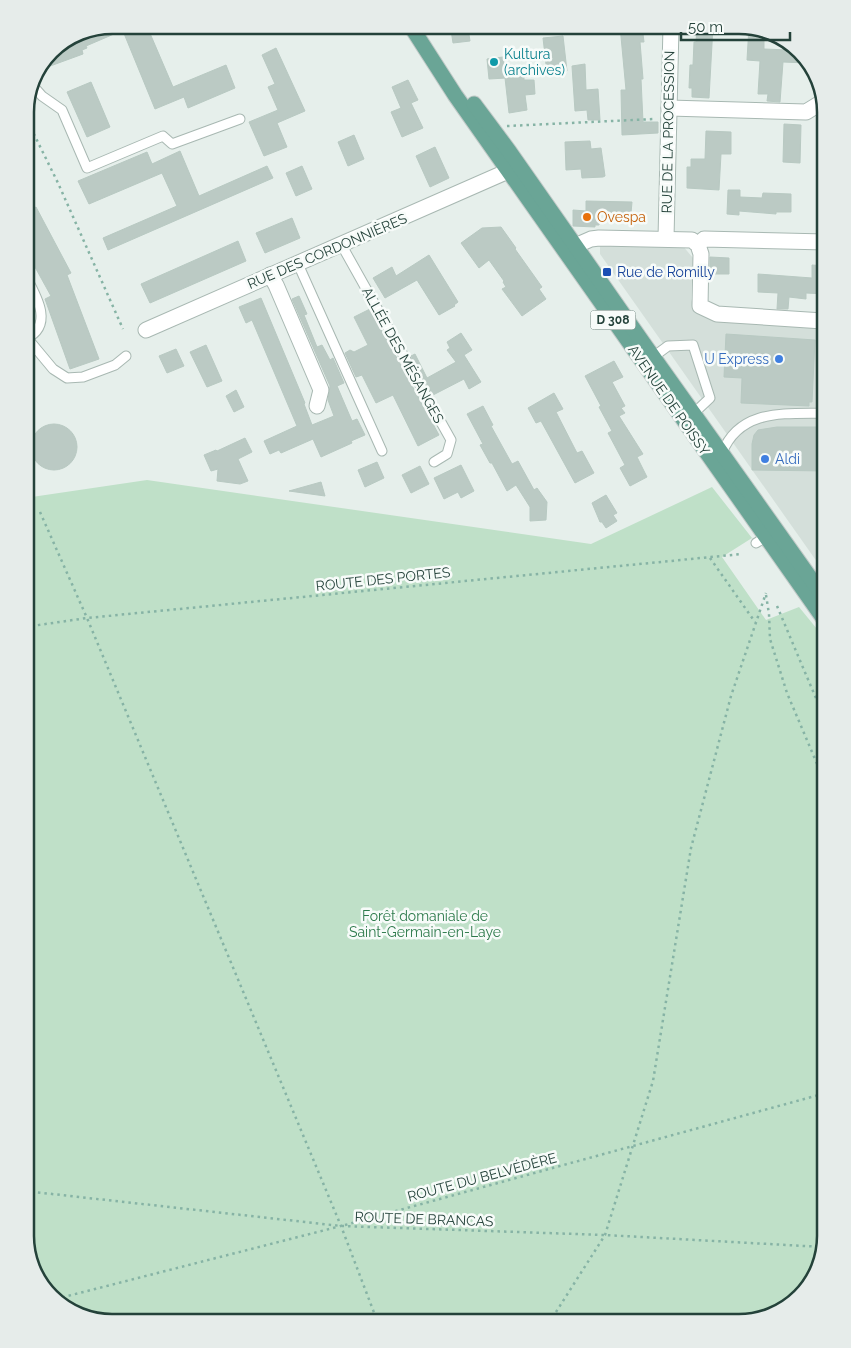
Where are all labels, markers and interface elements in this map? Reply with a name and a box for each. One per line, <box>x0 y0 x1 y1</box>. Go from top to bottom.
scale bar <box>681 10 790 42</box>
text: 50 m <box>688 18 723 36</box>
place label: Kultura (archives) <box>504 46 565 78</box>
street label: RUE DE LA PROCESSION <box>659 50 677 214</box>
marker: Kultura (archives) <box>488 56 500 68</box>
street label: RUE DES CORDONNIÈRES <box>244 209 410 292</box>
place label: Ovespa <box>597 209 646 225</box>
marker: Ovespa <box>581 211 593 223</box>
place label: Rue de Romilly <box>617 264 715 280</box>
marker: Rue de Romilly <box>601 266 613 278</box>
street label: ALLÉE DES MÉSANGES <box>359 284 448 426</box>
road number: D 308 <box>590 310 636 330</box>
street label: AVENUE DE POISSY <box>625 342 713 458</box>
place label: U Express <box>704 351 769 367</box>
marker: U Express <box>773 353 785 365</box>
place label: Aldi <box>775 451 800 467</box>
marker: Aldi <box>759 453 771 465</box>
street label: ROUTE DES PORTES <box>315 564 452 594</box>
park label: Forêt domaniale de Saint-Germain-en-Laye <box>349 908 501 940</box>
street label: ROUTE DU BELVÉDÈRE <box>405 1148 558 1205</box>
street label: ROUTE DE BRANCAS <box>354 1209 494 1229</box>

